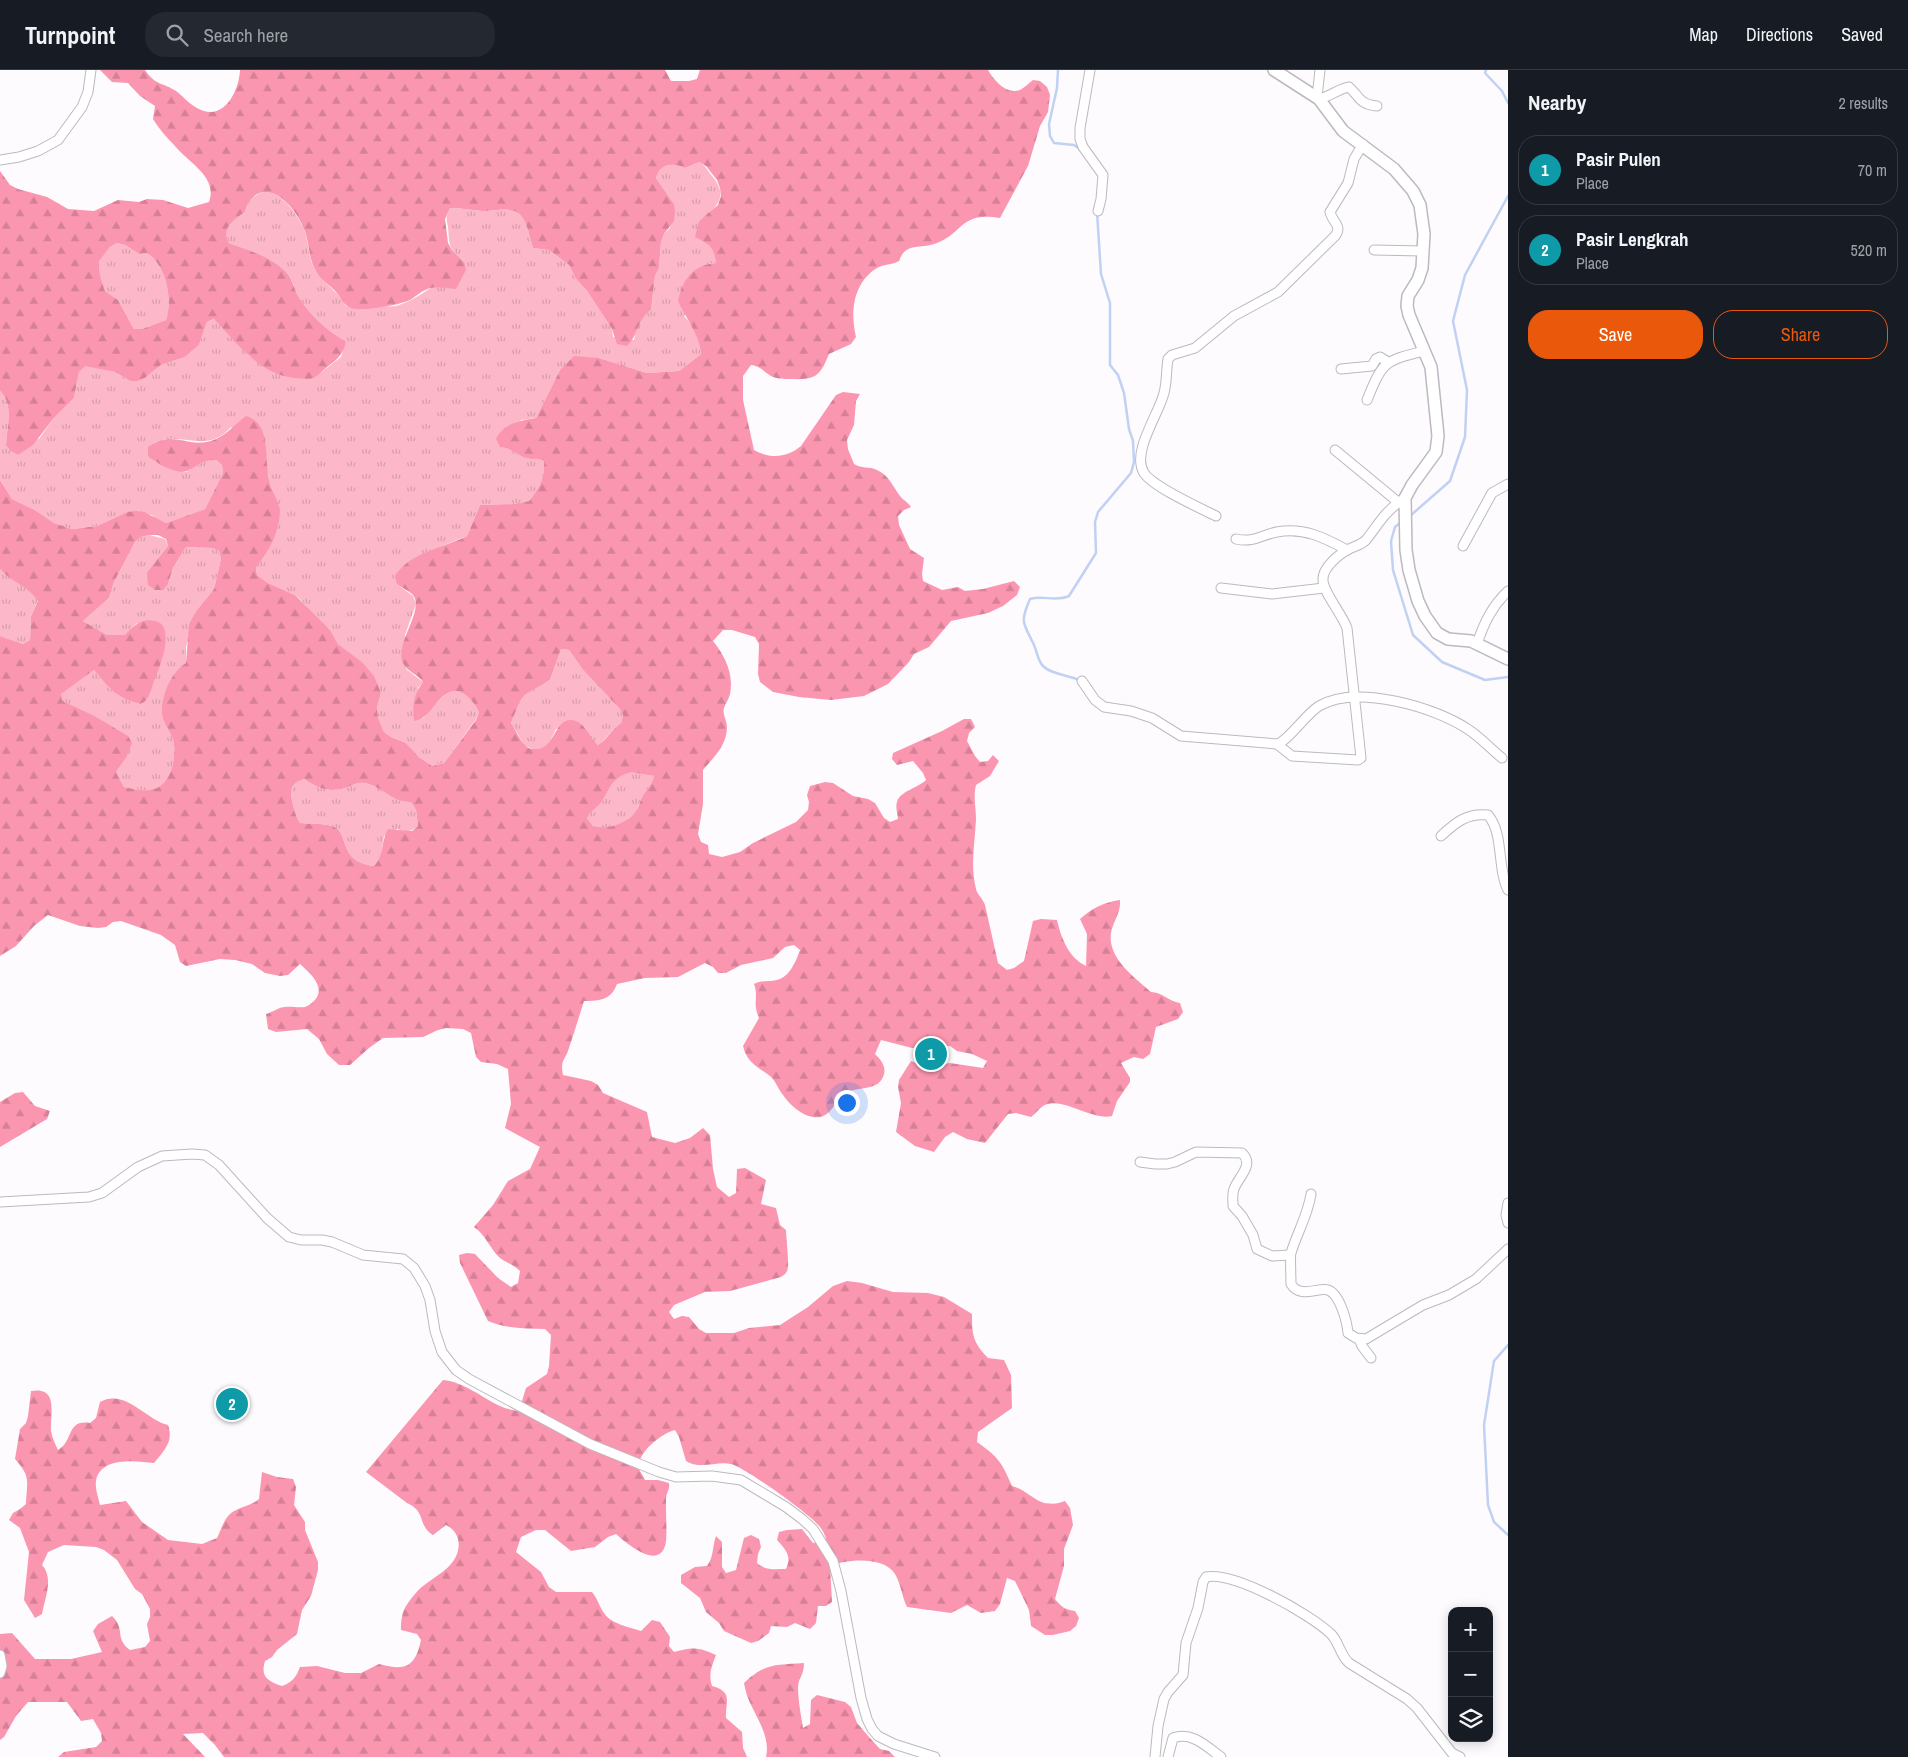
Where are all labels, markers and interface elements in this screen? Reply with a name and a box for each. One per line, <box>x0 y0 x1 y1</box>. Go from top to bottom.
search box <box>145 12 495 57</box>
text: Turnpoint <box>25 19 115 51</box>
icon: search <box>163 21 191 49</box>
text: Search here <box>203 22 288 48</box>
text: Map <box>1689 22 1718 47</box>
text: Directions <box>1746 22 1813 47</box>
text: Saved <box>1841 22 1883 47</box>
text: Nearby <box>1528 88 1586 117</box>
text: 2 results <box>1838 92 1888 114</box>
text: Pasir Pulen <box>1576 146 1661 172</box>
text: 1 <box>1541 159 1549 181</box>
text: 70 m <box>1858 159 1887 181</box>
text: Place <box>1576 172 1609 194</box>
text: Pasir Lengkrah <box>1576 226 1689 252</box>
text: 2 <box>1541 239 1549 261</box>
text: 520 m <box>1851 239 1887 261</box>
text: Place <box>1576 252 1609 274</box>
button: Save <box>1528 310 1703 359</box>
button: Share <box>1713 310 1888 359</box>
pin: 1 <box>915 1035 947 1073</box>
your location <box>834 1090 860 1116</box>
pin: 2 <box>216 1385 248 1423</box>
map controls <box>1448 1607 1493 1742</box>
button: + <box>1448 1607 1493 1652</box>
button: − <box>1448 1652 1493 1697</box>
button: layers <box>1448 1697 1493 1742</box>

